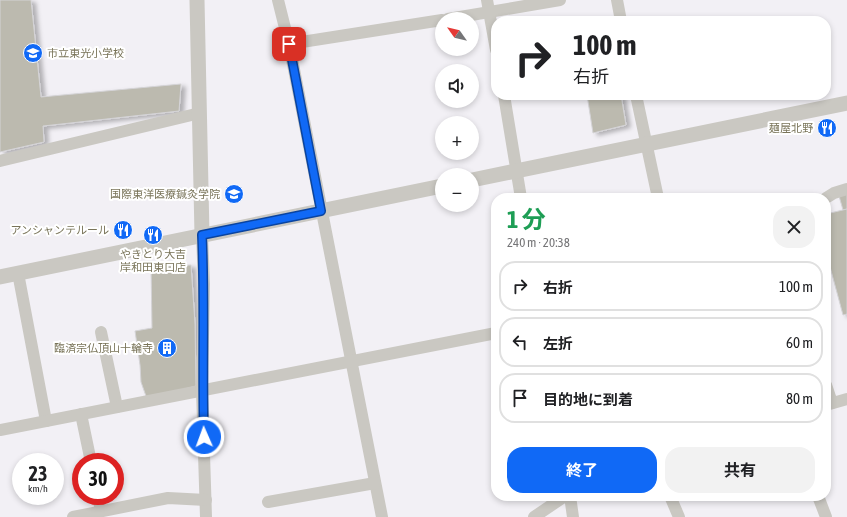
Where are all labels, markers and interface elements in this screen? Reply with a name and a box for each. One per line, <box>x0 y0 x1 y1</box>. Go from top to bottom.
north arrow <box>435 12 479 56</box>
map controls <box>435 12 479 212</box>
pin <box>272 27 306 61</box>
text: 100 m <box>573 29 636 61</box>
icon: right <box>507 32 559 84</box>
icon: arrive <box>278 33 300 55</box>
school or university icon: 市立東光小学校 <box>22 42 44 64</box>
place label: 市立東光小学校 <box>47 47 124 59</box>
button: sound <box>435 64 479 108</box>
text: 右折 <box>573 66 609 87</box>
button: + <box>435 116 479 160</box>
restaurant icon: 麺屋北野 <box>816 117 838 139</box>
place label: 麺屋北野 <box>769 122 813 134</box>
button: − <box>435 168 479 212</box>
school or university icon: 国際東洋医療鍼灸学院 <box>223 183 245 205</box>
place label: 国際東洋医療鍼灸学院 <box>110 188 220 200</box>
text: 1 分 <box>507 206 546 233</box>
button: close <box>773 206 815 248</box>
restaurant icon: アンシャンテルール <box>112 219 134 241</box>
place label: アンシャンテルール <box>10 224 109 236</box>
restaurant icon: やきとり大吉 岸和田東口店 <box>142 224 164 246</box>
text: 240 m · 20:38 <box>507 235 570 250</box>
place label: やきとり大吉 岸和田東口店 <box>120 248 186 273</box>
icon: right <box>509 275 531 297</box>
text: 100 m <box>779 278 813 295</box>
text: 右折 <box>543 279 573 296</box>
icon: left <box>509 331 531 353</box>
text: 60 m <box>786 334 813 351</box>
text: 左折 <box>543 335 573 352</box>
building icon: 臨済宗仏頂山十輪寺 <box>156 337 178 359</box>
place label: 臨済宗仏頂山十輪寺 <box>54 342 153 354</box>
icon: arrive <box>509 387 531 409</box>
text: 80 m <box>786 390 813 407</box>
text: 目的地に到着 <box>543 391 633 408</box>
position arrow <box>183 416 225 458</box>
button: 終了 <box>507 447 657 493</box>
button: 共有 <box>665 447 815 493</box>
speed limit sign: 30 <box>72 453 124 505</box>
text: 23 <box>29 462 47 485</box>
text: km/h <box>28 483 48 494</box>

